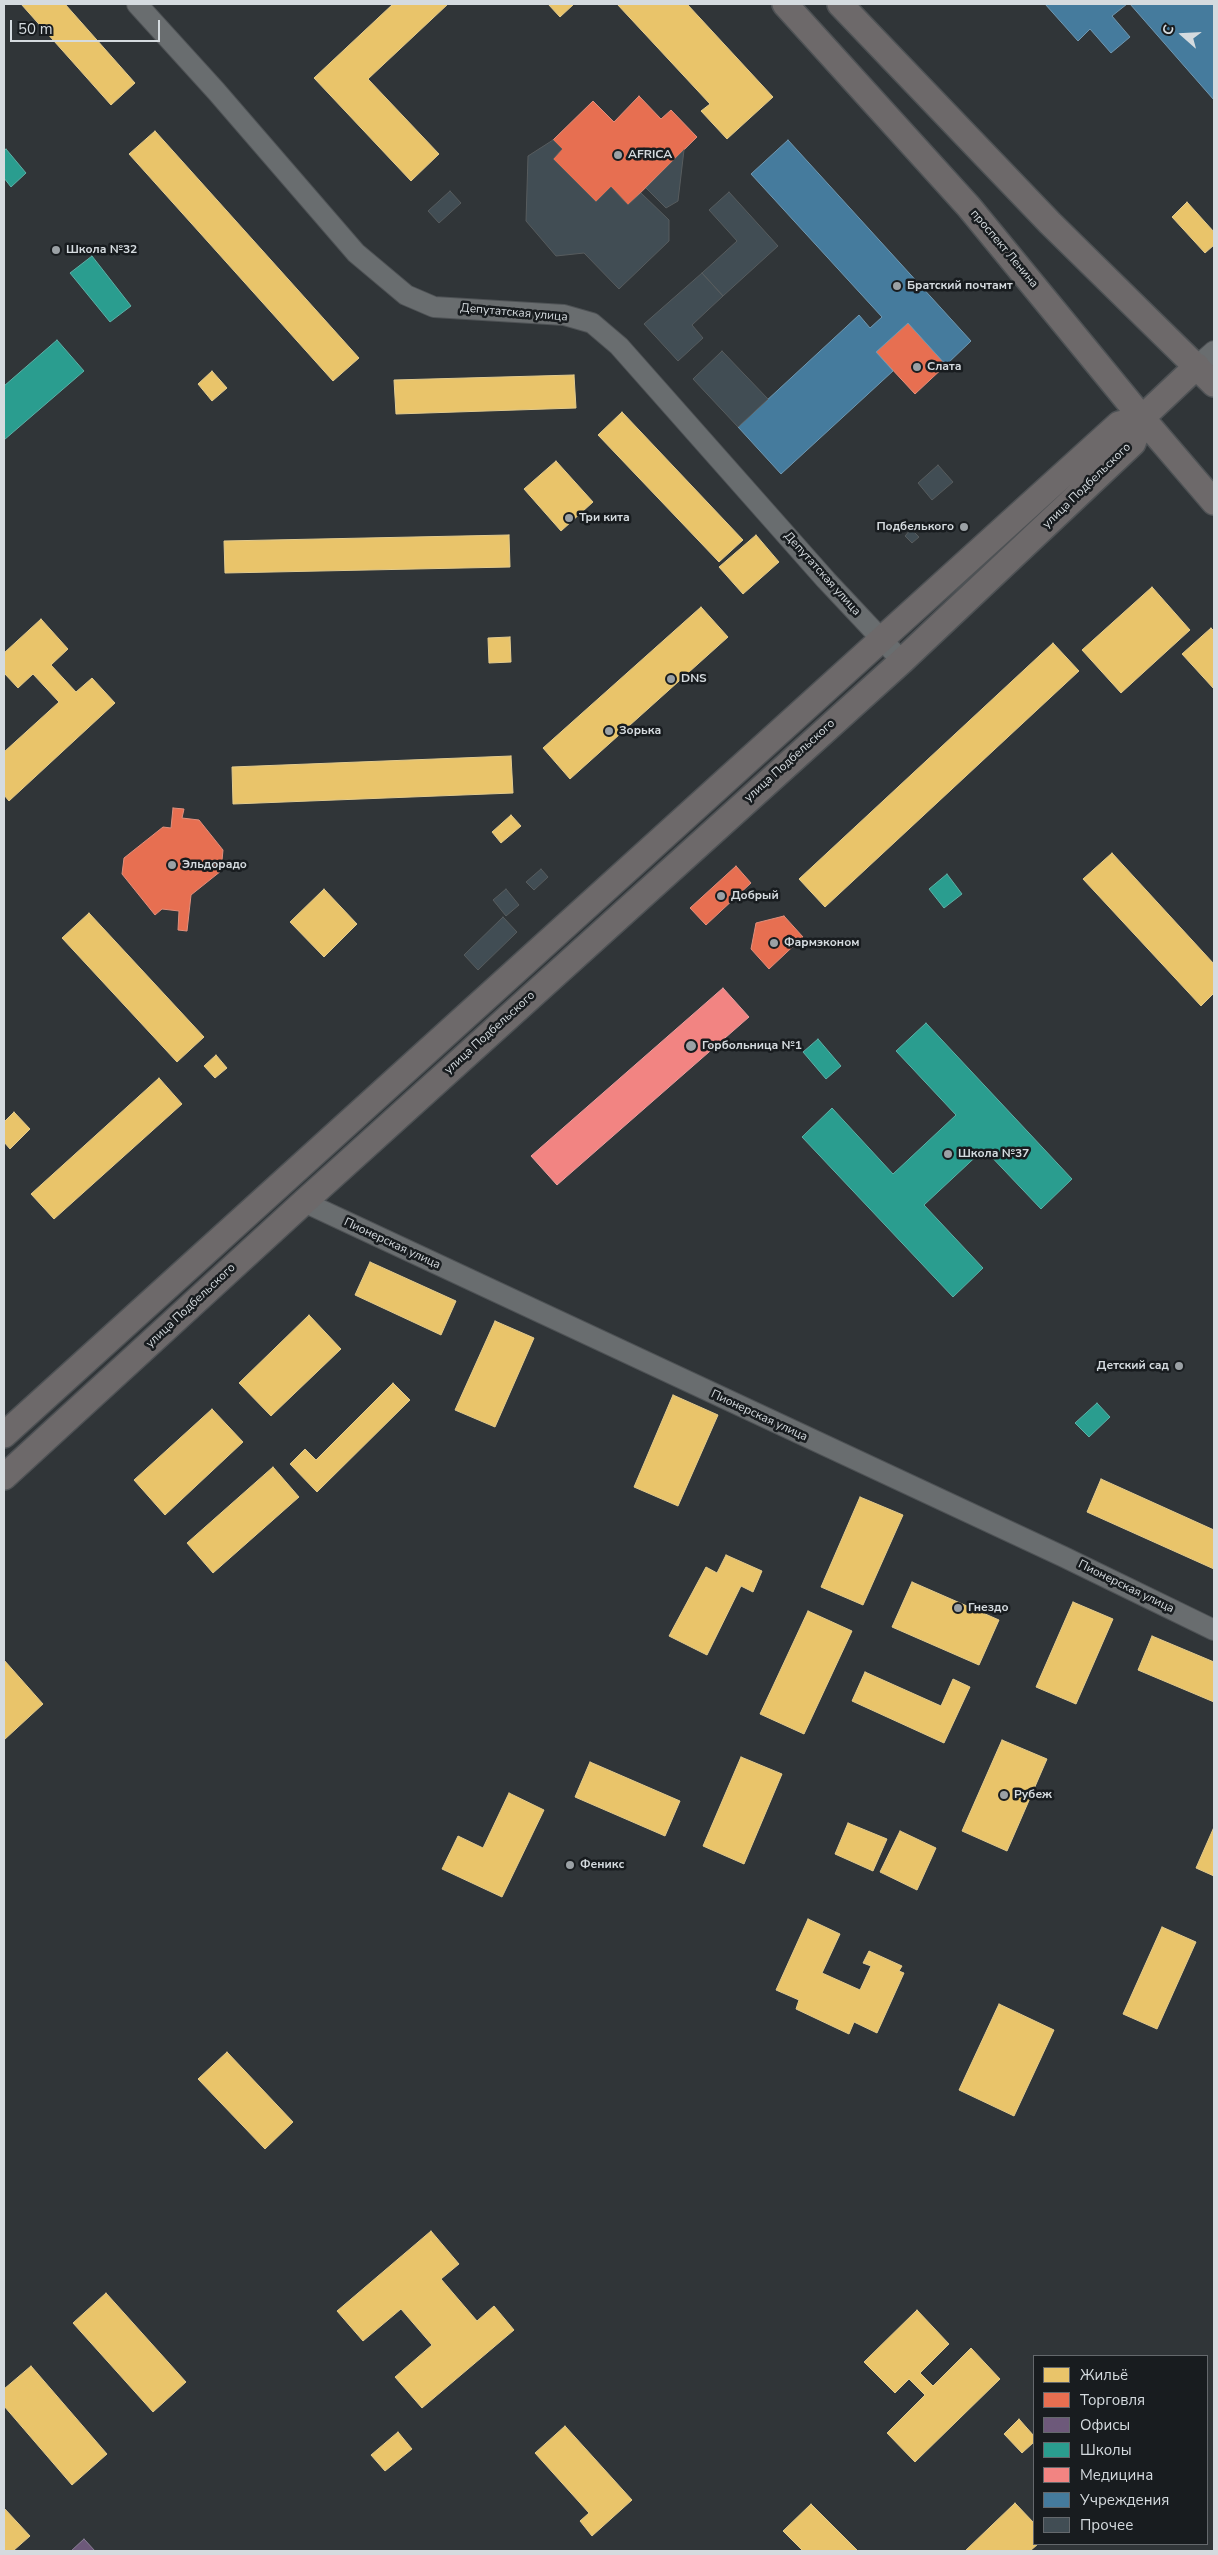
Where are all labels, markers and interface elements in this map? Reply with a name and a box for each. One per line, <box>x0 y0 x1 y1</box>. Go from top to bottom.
scale bar <box>12 10 162 42</box>
north arrow <box>1158 10 1208 60</box>
text: 50 m <box>18 19 53 39</box>
text: С <box>1158 22 1179 38</box>
place label: AFRICA <box>628 148 672 162</box>
marker: AFRICA <box>612 149 624 161</box>
street label: проспект Ленина <box>967 207 1041 291</box>
place label: Школа №32 <box>66 243 137 257</box>
marker: Школа №32 <box>50 244 62 256</box>
place label: Братский почтамт <box>907 279 1013 293</box>
marker: Братский почтамт <box>891 280 903 292</box>
street label: Депутатская улица <box>460 301 568 325</box>
place label: Слата <box>927 360 961 374</box>
marker: Слата <box>911 361 923 373</box>
street label: улица Подбельского <box>1040 440 1134 532</box>
place label: Три кита <box>579 511 630 525</box>
marker: Три кита <box>563 512 575 524</box>
place label: Подбелького <box>876 520 954 534</box>
marker: Подбелького <box>958 521 970 533</box>
street label: Депутатская улица <box>781 529 863 619</box>
place label: DNS <box>681 672 707 686</box>
marker: DNS <box>665 673 677 685</box>
street label: улица Подбельского <box>742 717 838 805</box>
place label: Зорька <box>619 724 661 738</box>
marker: Зорька <box>603 725 615 737</box>
place label: Эльдорадо <box>182 858 247 872</box>
marker: Эльдорадо <box>166 859 178 871</box>
place label: Добрый <box>731 889 779 903</box>
marker: Добрый <box>715 890 727 902</box>
place label: Фармэконом <box>784 936 859 950</box>
marker: Фармэконом <box>768 937 780 949</box>
street label: улица Подбельского <box>442 989 538 1077</box>
marker: Горбольница №1 <box>684 1039 698 1053</box>
place label: Горбольница №1 <box>702 1039 802 1053</box>
place label: Школа №37 <box>958 1147 1029 1161</box>
marker: Школа №37 <box>942 1148 954 1160</box>
street label: Пионерская улица <box>341 1215 443 1273</box>
street label: улица Подбельского <box>143 1261 239 1351</box>
place label: Детский сад <box>1097 1359 1169 1373</box>
marker: Детский сад <box>1173 1360 1185 1372</box>
street label: Пионерская улица <box>708 1387 810 1445</box>
street label: Пионерская улица <box>1076 1558 1176 1616</box>
place label: Гнездо <box>968 1601 1009 1615</box>
marker: Гнездо <box>952 1602 964 1614</box>
place label: Рубеж <box>1014 1788 1052 1802</box>
marker: Рубеж <box>998 1789 1010 1801</box>
place label: Феникс <box>580 1858 624 1872</box>
marker: Феникс <box>564 1859 576 1871</box>
legend <box>1033 2355 1208 2545</box>
text: Жильё <box>1080 2365 1128 2385</box>
text: Торговля <box>1080 2390 1145 2410</box>
text: Офисы <box>1080 2415 1130 2435</box>
text: Школы <box>1080 2440 1132 2460</box>
text: Медицина <box>1080 2465 1153 2485</box>
text: Учреждения <box>1080 2490 1169 2510</box>
text: Прочее <box>1080 2515 1133 2535</box>

